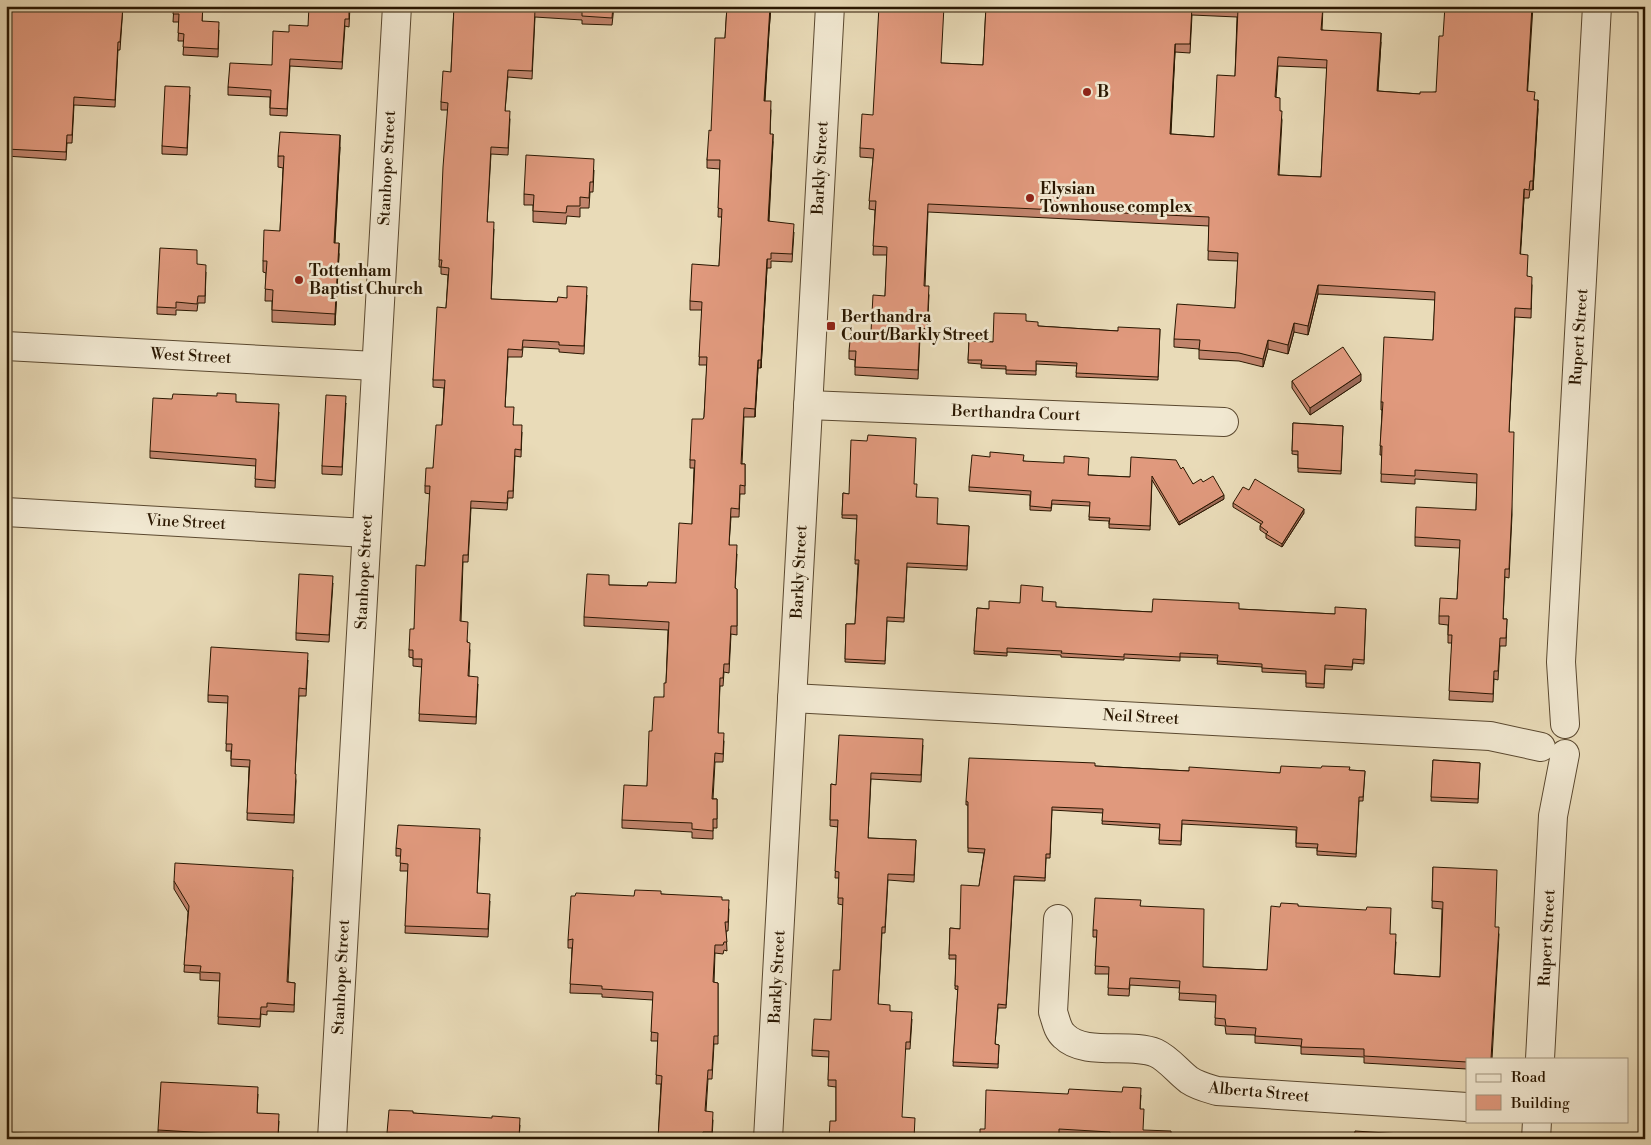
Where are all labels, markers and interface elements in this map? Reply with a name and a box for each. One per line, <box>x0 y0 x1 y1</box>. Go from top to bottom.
place label: B <box>1097 82 1109 102</box>
marker: B <box>1081 86 1093 98</box>
street label: Stanhope Street <box>374 110 400 226</box>
street label: Barkly Street <box>808 120 832 216</box>
place label: Elysian Townhouse complex <box>1040 179 1193 217</box>
marker: Elysian Townhouse complex <box>1024 192 1036 204</box>
place label: Tottenham Baptist Church <box>309 261 423 299</box>
marker: Tottenham Baptist Church <box>293 274 305 286</box>
street label: Rupert Street <box>1566 287 1592 386</box>
place label: Berthandra Court/Barkly Street <box>841 307 989 345</box>
marker: Berthandra Court/Barkly Street <box>825 320 837 332</box>
street label: West Street <box>149 344 232 368</box>
street label: Berthandra Court <box>950 401 1081 425</box>
street label: Vine Street <box>144 510 227 534</box>
street label: Stanhope Street <box>351 514 377 630</box>
street label: Barkly Street <box>787 524 811 620</box>
street label: Neil Street <box>1102 705 1180 729</box>
street label: Rupert Street <box>1534 889 1560 987</box>
street label: Stanhope Street <box>328 919 354 1035</box>
street label: Barkly Street <box>765 929 789 1025</box>
legend <box>1466 1058 1628 1122</box>
text: Road <box>1511 1068 1546 1087</box>
street label: Alberta Street <box>1207 1078 1311 1106</box>
text: Building <box>1510 1094 1570 1113</box>

